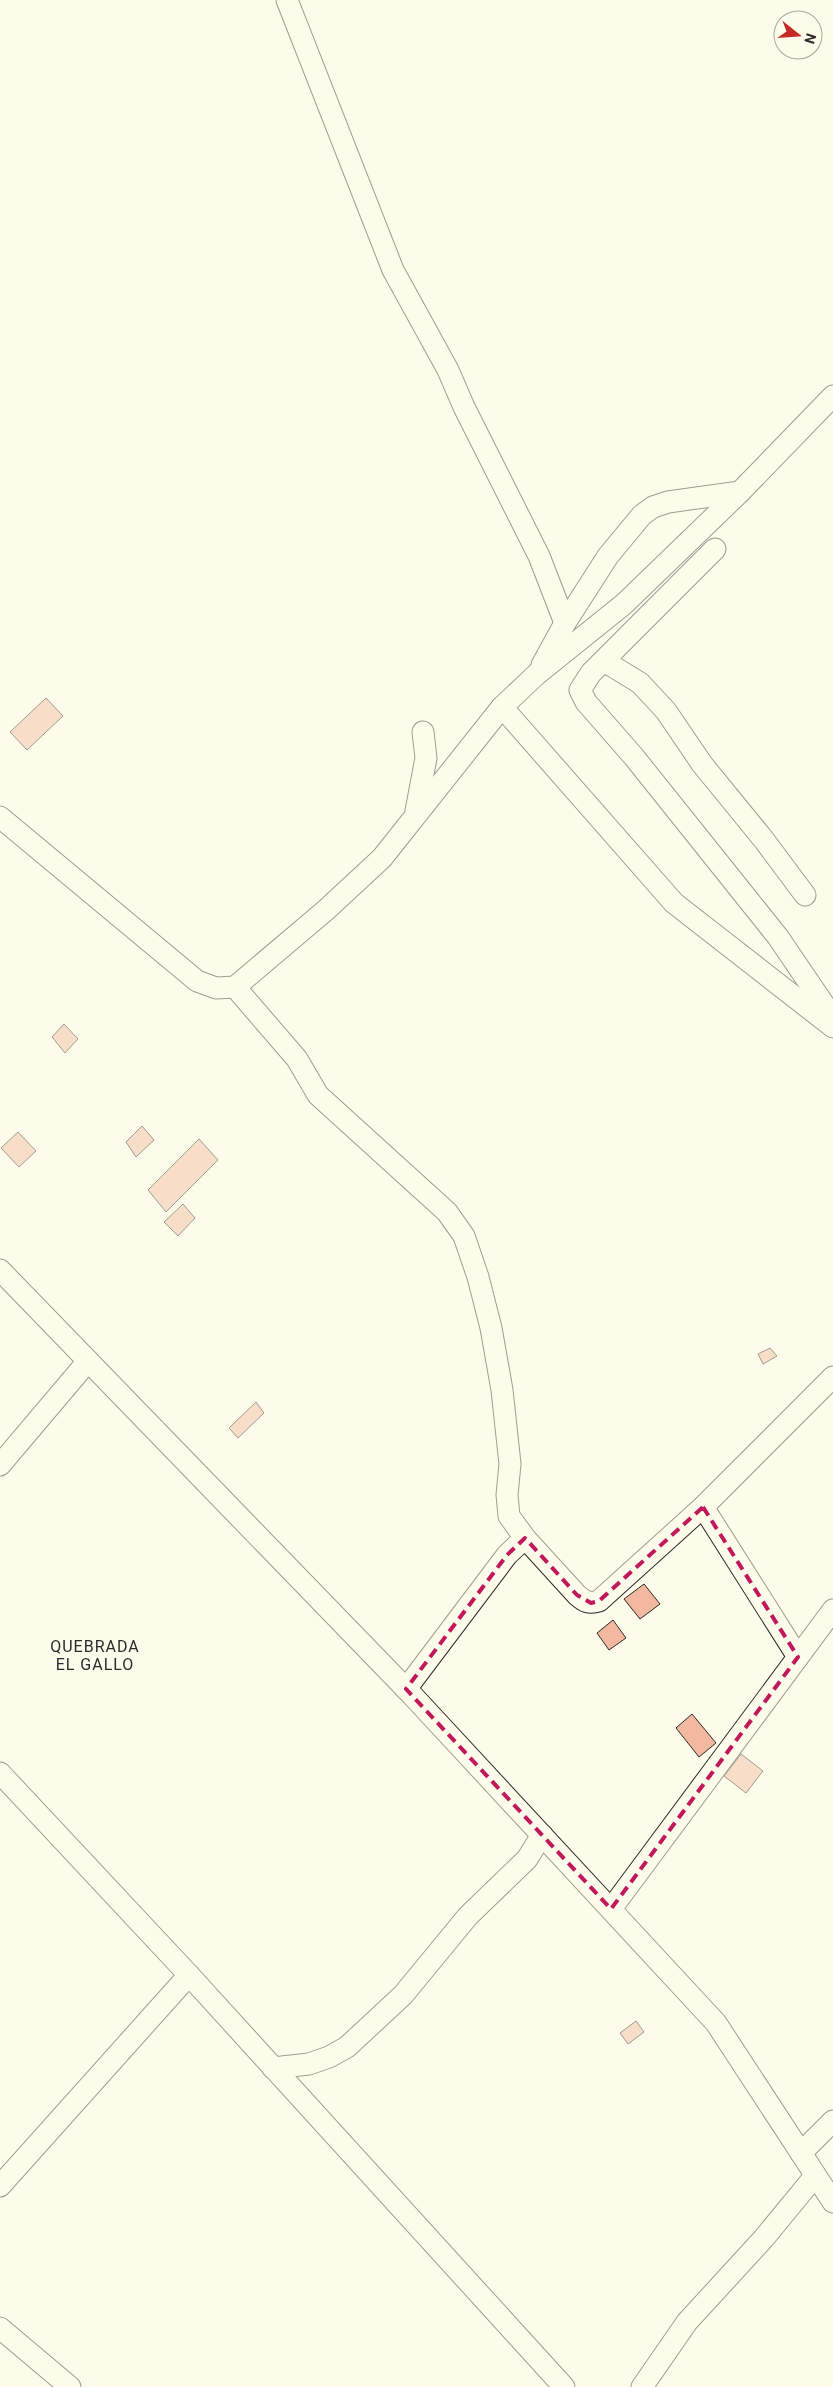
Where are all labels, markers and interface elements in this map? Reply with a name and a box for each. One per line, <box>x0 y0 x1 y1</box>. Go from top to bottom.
north arrow <box>773 10 823 60</box>
text: N <box>801 32 820 46</box>
district label: QUEBRADA EL GALLO <box>50 1637 140 1674</box>

